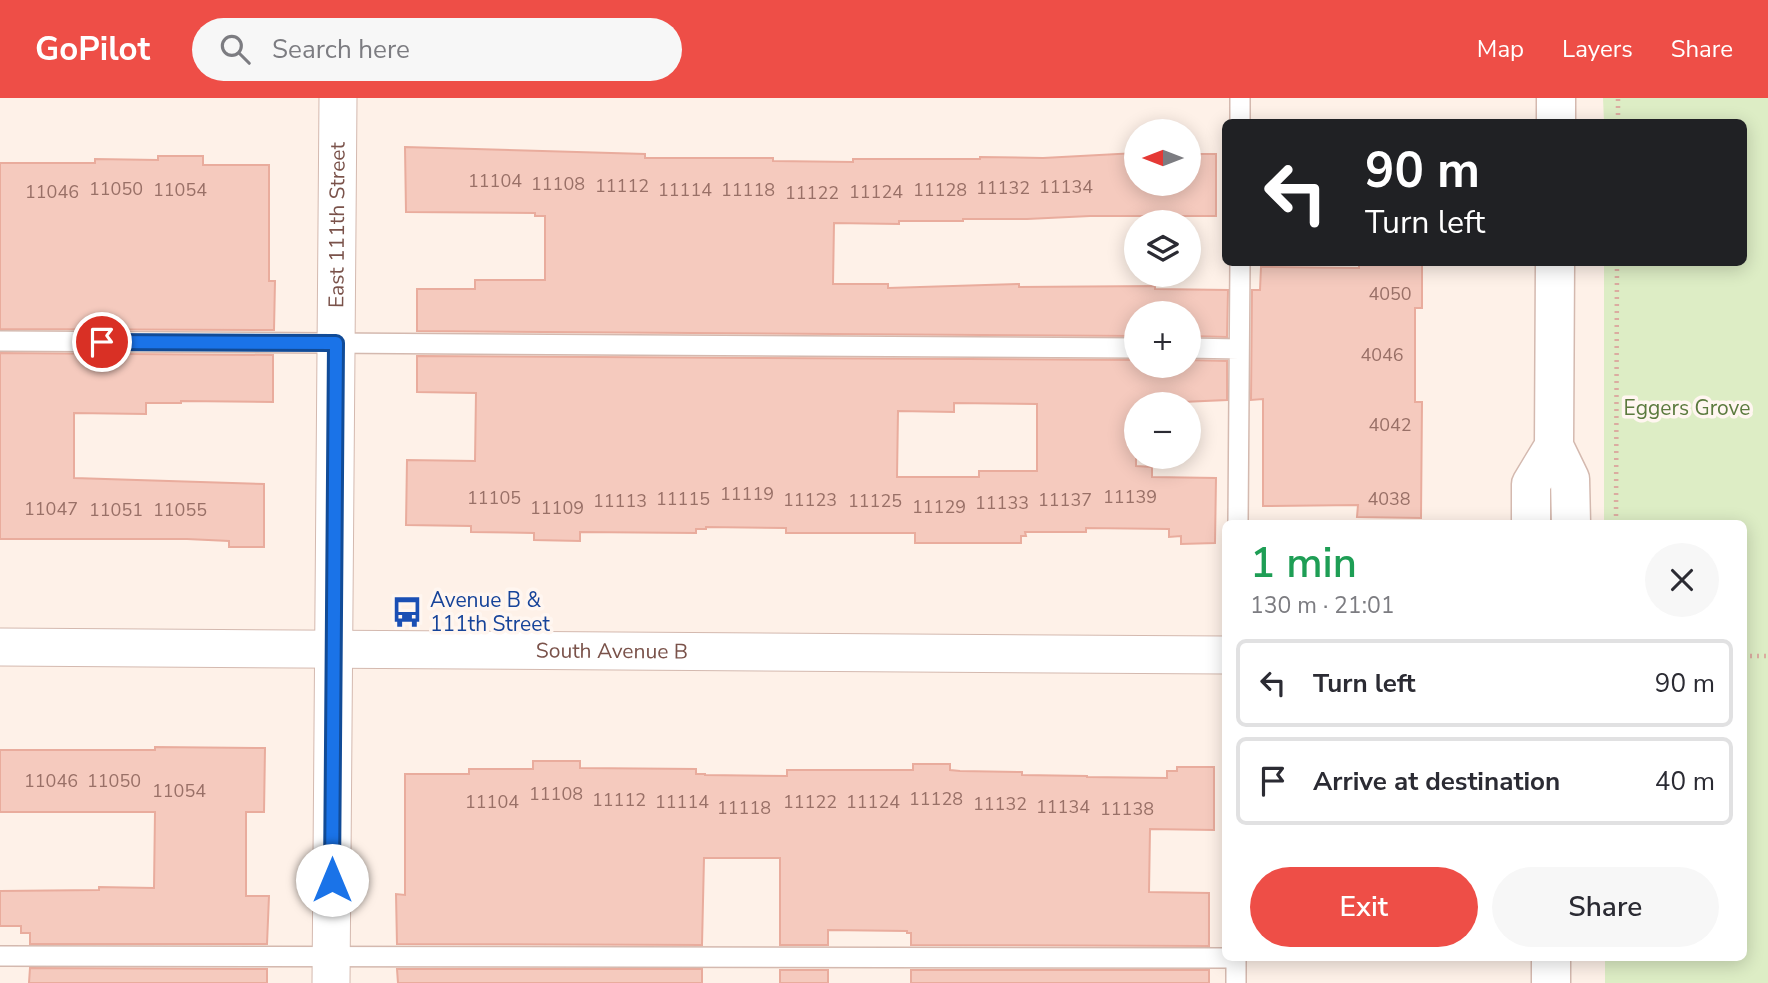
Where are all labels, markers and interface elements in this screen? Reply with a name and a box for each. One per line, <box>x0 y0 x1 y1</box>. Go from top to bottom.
search box <box>192 18 682 81</box>
text: GoPilot <box>35 27 150 72</box>
icon: search <box>216 30 254 68</box>
text: Search here <box>272 32 410 67</box>
text: Map <box>1477 33 1524 65</box>
text: Layers <box>1562 33 1633 65</box>
text: Share <box>1671 33 1733 65</box>
north arrow <box>1124 119 1200 196</box>
map controls <box>1124 119 1201 469</box>
text: 90 m <box>1365 137 1480 204</box>
street label: East 111th Street <box>322 141 352 308</box>
icon: left <box>1250 147 1341 238</box>
house number: 11104 <box>468 169 522 193</box>
house number: 11108 <box>531 172 585 196</box>
house number: 11112 <box>595 174 649 198</box>
house number: 11134 <box>1039 175 1093 199</box>
house number: 11132 <box>976 176 1030 200</box>
house number: 11050 <box>89 177 143 201</box>
house number: 11054 <box>153 178 207 202</box>
house number: 11114 <box>658 178 712 202</box>
house number: 11118 <box>721 178 775 202</box>
house number: 11128 <box>913 178 967 202</box>
house number: 11046 <box>25 180 79 204</box>
house number: 11124 <box>849 180 903 204</box>
house number: 11122 <box>785 181 839 205</box>
text: Turn left <box>1365 201 1485 244</box>
button: layers <box>1124 210 1201 287</box>
house number: 4050 <box>1368 282 1412 306</box>
button: + <box>1124 301 1201 378</box>
pin <box>72 312 132 372</box>
icon: arrive <box>83 323 121 361</box>
house number: 4046 <box>1360 343 1404 367</box>
button: − <box>1124 392 1201 469</box>
park label: Eggers Grove <box>1624 394 1750 422</box>
house number: 4042 <box>1368 413 1412 437</box>
house number: 11119 <box>720 482 774 506</box>
house number: 11139 <box>1103 485 1157 509</box>
house number: 11105 <box>467 486 521 510</box>
house number: 11115 <box>656 487 710 511</box>
house number: 4038 <box>1367 487 1411 511</box>
house number: 11123 <box>783 488 837 512</box>
house number: 11137 <box>1038 488 1092 512</box>
house number: 11113 <box>593 489 647 513</box>
house number: 11125 <box>848 489 902 513</box>
house number: 11133 <box>975 491 1029 515</box>
house number: 11129 <box>912 495 966 519</box>
house number: 11109 <box>530 496 584 520</box>
house number: 11047 <box>24 497 78 521</box>
house number: 11051 <box>89 498 143 522</box>
house number: 11055 <box>153 498 207 522</box>
text: 1 min <box>1250 535 1357 592</box>
button: close <box>1645 543 1719 617</box>
place label: Avenue B & 111th Street <box>430 586 550 638</box>
text: 130 m · 21:01 <box>1250 590 1395 621</box>
bus stop icon: Avenue B & 111th Street <box>390 595 424 629</box>
street label: South Avenue B <box>536 636 688 665</box>
icon: left <box>1254 664 1292 702</box>
text: Turn left <box>1313 666 1416 701</box>
text: 90 m <box>1655 666 1715 701</box>
icon: arrive <box>1254 762 1292 800</box>
text: Arrive at destination <box>1313 764 1560 799</box>
text: 40 m <box>1655 764 1715 799</box>
house number: 11046 <box>24 769 78 793</box>
house number: 11050 <box>87 769 141 793</box>
house number: 11054 <box>152 779 206 803</box>
house number: 11108 <box>529 782 583 806</box>
house number: 11128 <box>909 787 963 811</box>
house number: 11112 <box>592 788 646 812</box>
house number: 11104 <box>465 790 519 814</box>
house number: 11114 <box>655 790 709 814</box>
house number: 11122 <box>783 790 837 814</box>
house number: 11124 <box>846 790 900 814</box>
house number: 11132 <box>973 792 1027 816</box>
house number: 11134 <box>1036 795 1090 819</box>
house number: 11118 <box>717 796 771 820</box>
house number: 11138 <box>1100 797 1154 821</box>
position arrow <box>295 843 369 917</box>
button: Exit <box>1250 867 1478 947</box>
button: Share <box>1492 867 1719 947</box>

